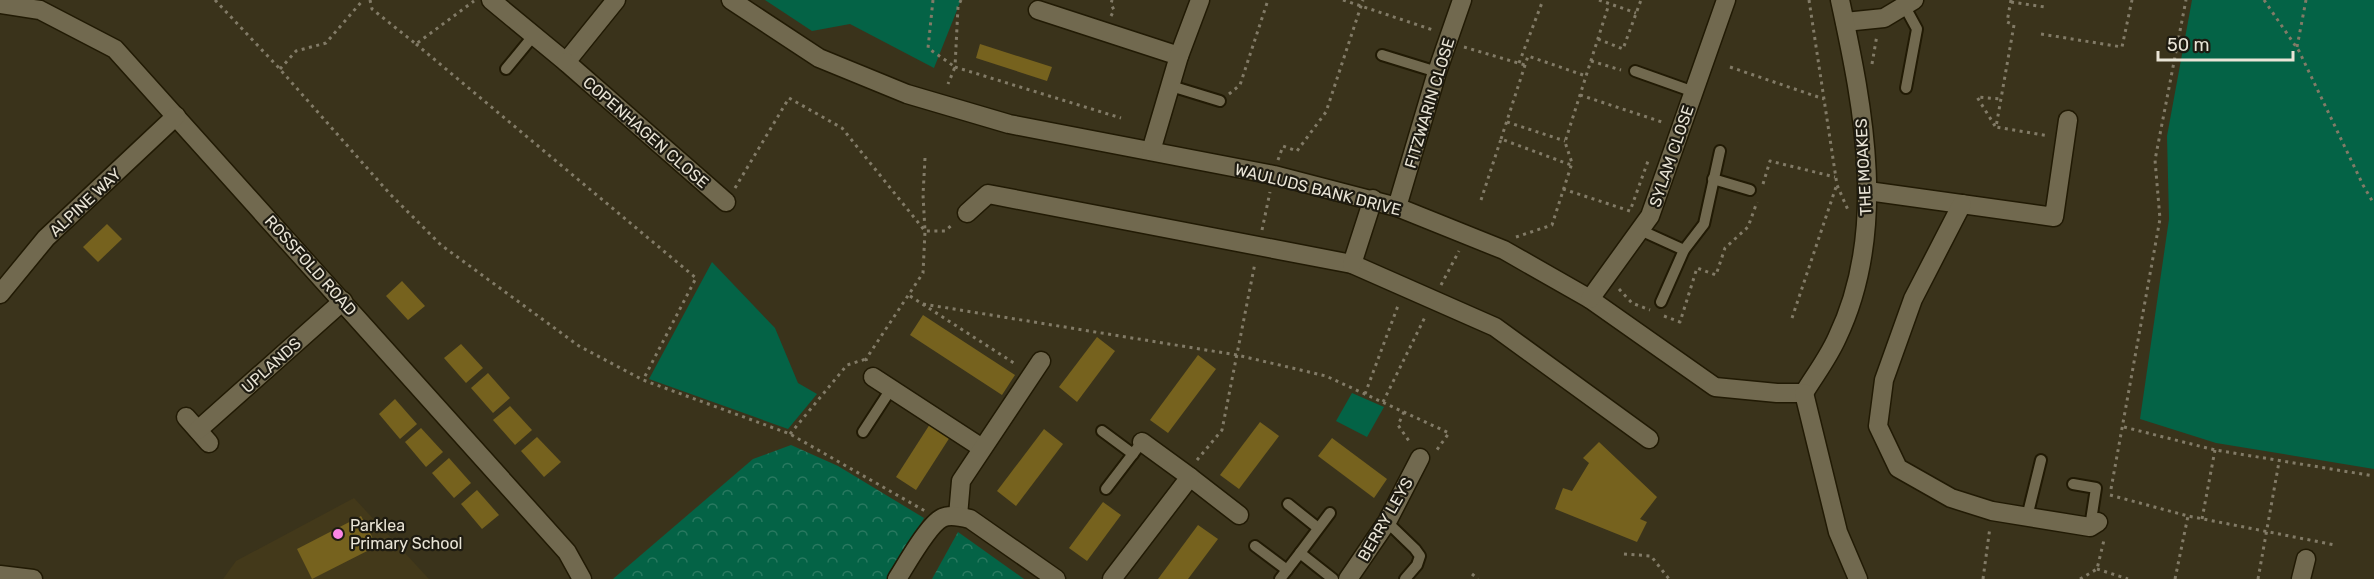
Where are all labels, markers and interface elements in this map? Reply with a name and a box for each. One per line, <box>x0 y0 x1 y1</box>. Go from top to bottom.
scale bar <box>2158 24 2293 62</box>
text: 50 m <box>2167 34 2210 56</box>
street label: FITZWARIN CLOSE <box>1401 36 1458 171</box>
street label: COPENHAGEN CLOSE <box>579 73 712 192</box>
street label: SYLAM CLOSE <box>1645 103 1698 209</box>
street label: THE MOAKES <box>1851 118 1876 216</box>
street label: WAULUDS BANK DRIVE <box>1233 160 1403 219</box>
street label: ALPINE WAY <box>46 164 125 240</box>
street label: ROSSFOLD ROAD <box>261 211 361 319</box>
street label: UPLANDS <box>238 334 305 397</box>
street label: BERRY LEYS <box>1354 474 1417 564</box>
place label: Parklea Primary School <box>350 516 462 553</box>
marker: Parklea Primary School <box>331 527 345 541</box>

